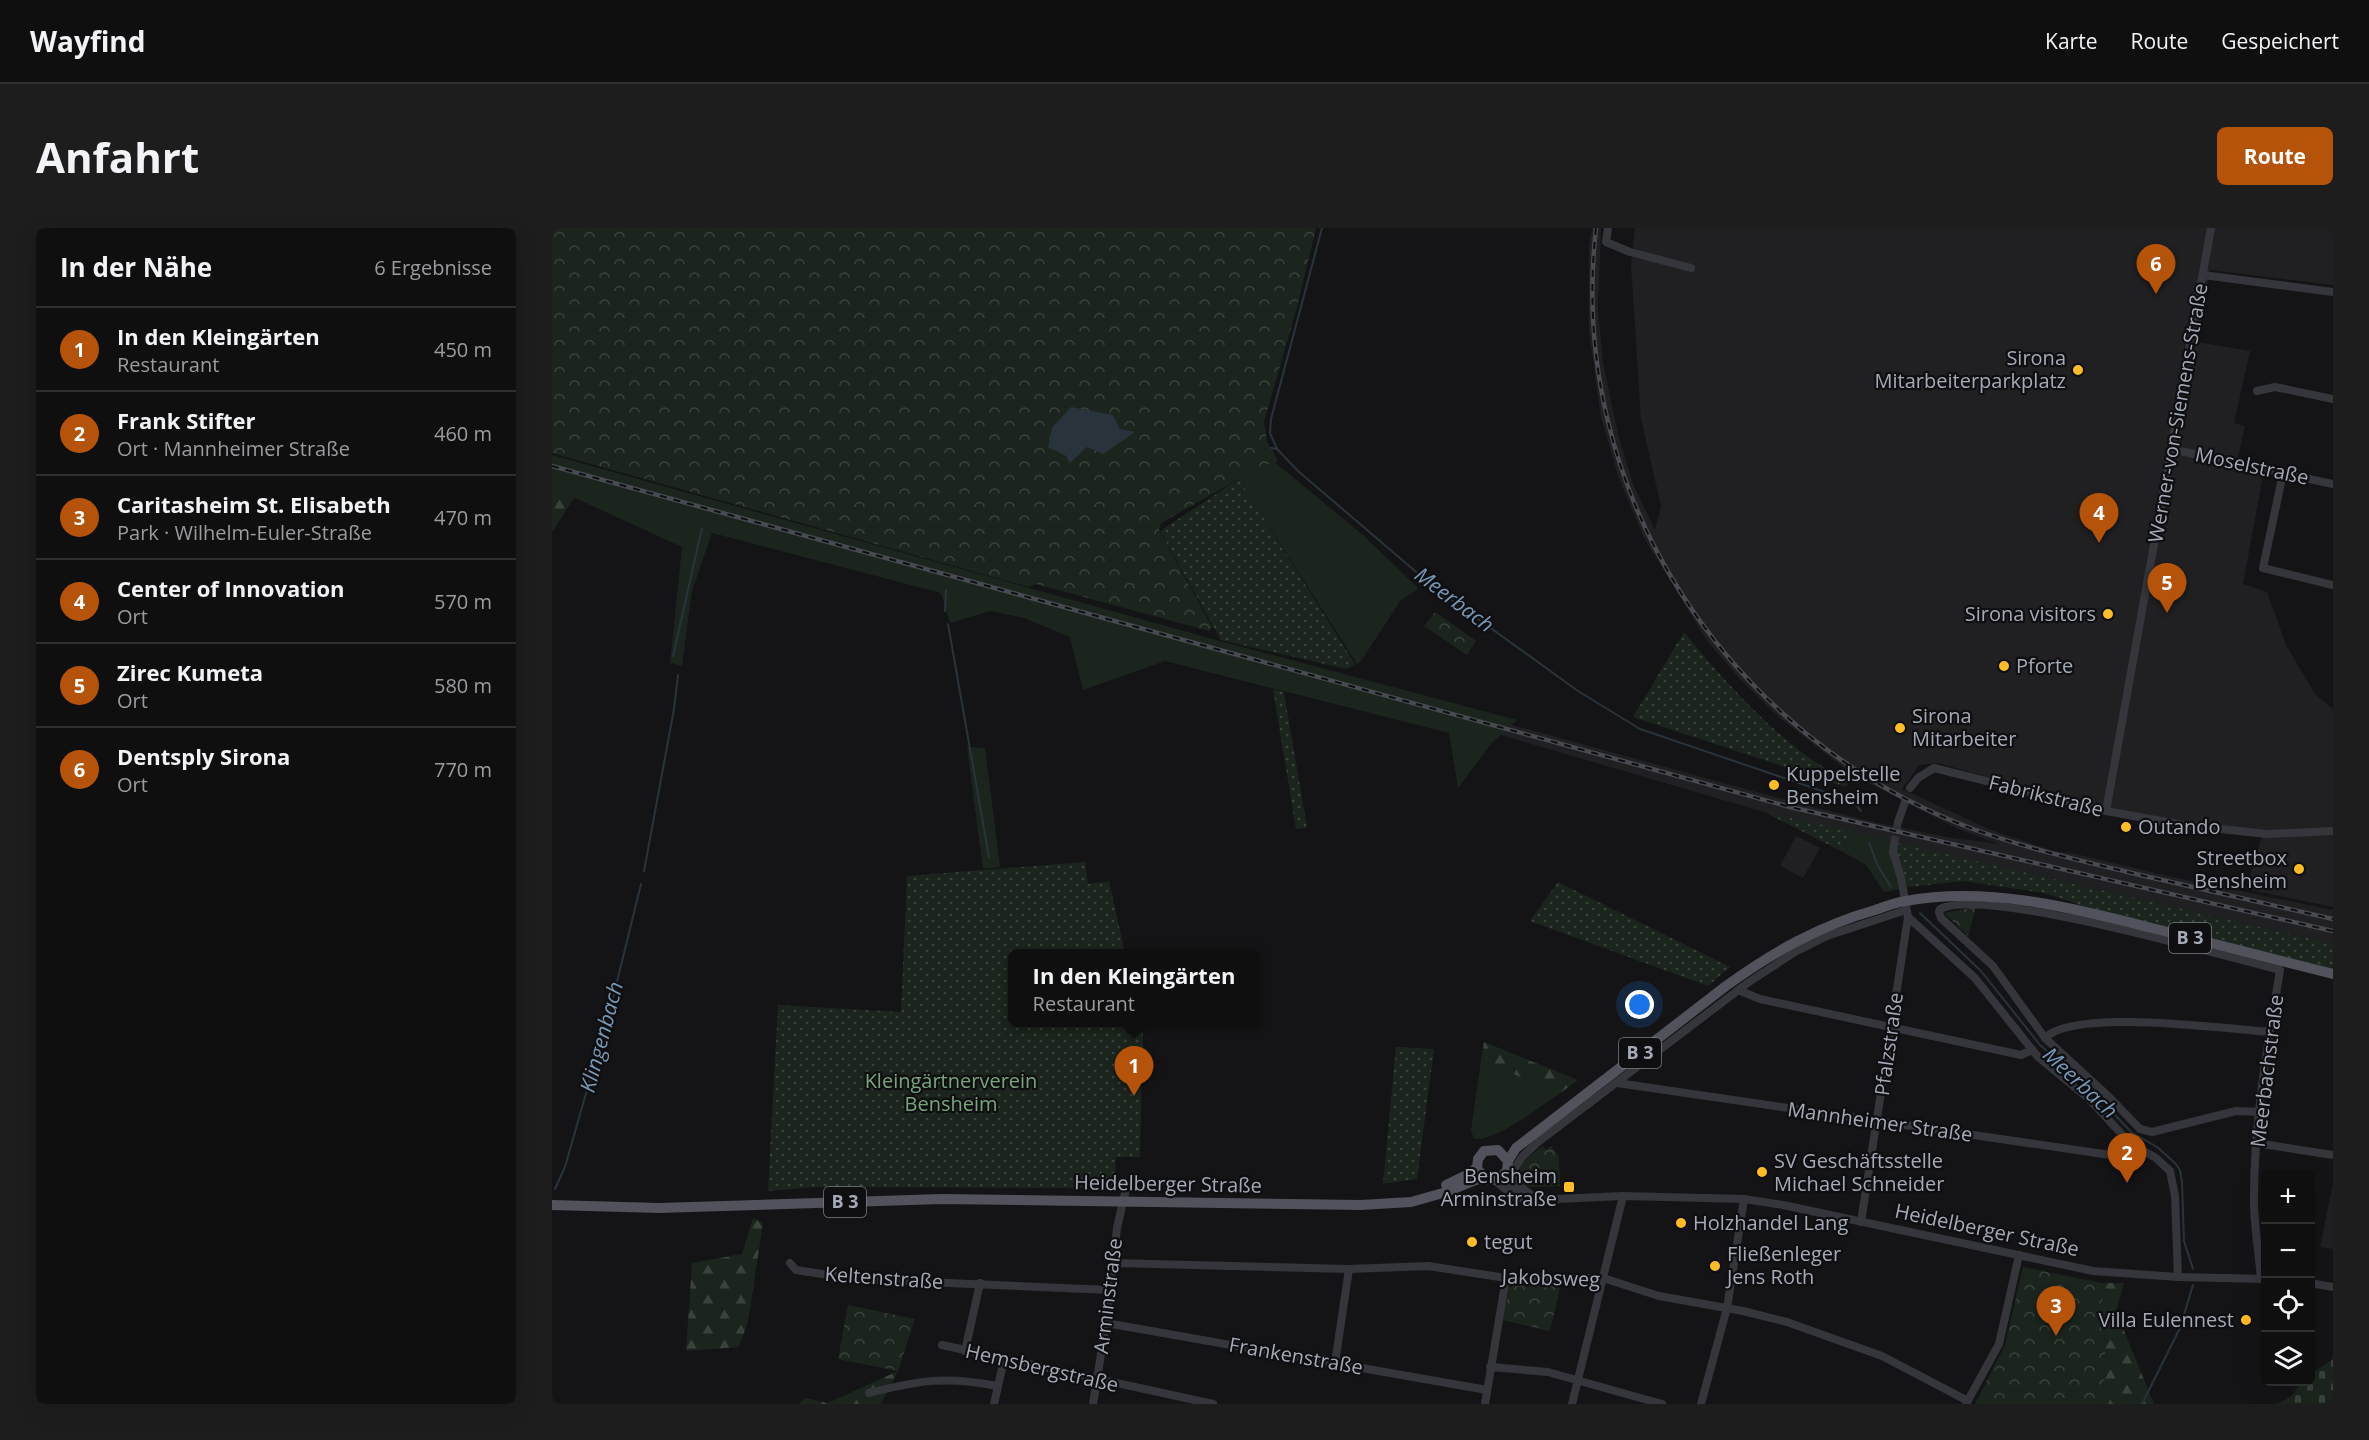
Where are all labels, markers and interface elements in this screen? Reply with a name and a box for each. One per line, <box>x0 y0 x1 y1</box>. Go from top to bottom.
text: Wayfind <box>30 22 145 60</box>
text: Karte <box>2045 27 2097 55</box>
text: Route <box>2130 27 2188 55</box>
text: Gespeichert <box>2221 27 2339 55</box>
button: Route <box>2217 127 2333 185</box>
text: Anfahrt <box>36 128 199 185</box>
pin: 6 <box>2136 244 2176 294</box>
text: In der Nähe <box>60 249 212 285</box>
text: 6 Ergebnisse <box>374 254 492 281</box>
street label: Werner-von-Siemens-Straße <box>2141 281 2214 545</box>
text: In den Kleingärten <box>117 321 320 351</box>
text: 1 <box>74 336 85 363</box>
text: 450 m <box>434 336 492 363</box>
place label: Sirona Mitarbeiterparkplatz <box>1875 344 2066 394</box>
text: Restaurant <box>117 351 219 378</box>
marker: Sirona Mitarbeiterparkplatz <box>2071 363 2085 377</box>
text: Frank Stifter <box>117 405 256 435</box>
text: 2 <box>74 420 85 447</box>
text: 460 m <box>434 420 492 447</box>
text: Ort · Mannheimer Straße <box>117 435 350 462</box>
street label: Moselstraße <box>2193 440 2311 491</box>
text: Caritasheim St. Elisabeth <box>117 489 391 519</box>
pin: 4 <box>2080 494 2118 543</box>
text: 3 <box>74 504 85 531</box>
text: 470 m <box>434 504 492 531</box>
text: Park · Wilhelm-Euler-Straße <box>117 519 372 546</box>
water label: Meerbach <box>1409 560 1500 638</box>
pin: 5 <box>2148 564 2186 613</box>
text: Center of Innovation <box>117 573 345 603</box>
text: 4 <box>74 588 85 615</box>
text: 570 m <box>434 588 492 615</box>
place label: Sirona visitors <box>1965 600 2096 627</box>
text: Ort <box>117 603 148 630</box>
marker: Sirona visitors <box>2101 607 2115 621</box>
place label: Pforte <box>2016 652 2073 679</box>
text: Zirec Kumeta <box>117 657 263 687</box>
marker: Pforte <box>1997 659 2011 673</box>
text: 5 <box>74 672 85 699</box>
text: 580 m <box>434 672 492 699</box>
text: Ort <box>117 687 148 714</box>
place label: Sirona Mitarbeiter <box>1912 702 2017 752</box>
marker: Sirona Mitarbeiter <box>1893 721 1907 735</box>
text: Dentsply Sirona <box>117 741 290 771</box>
text: 6 <box>74 756 85 783</box>
text: 770 m <box>434 756 492 783</box>
place label: Kuppelstelle Bensheim <box>1786 760 1900 810</box>
street label: Fabrikstraße <box>1986 768 2106 823</box>
text: Ort <box>117 771 148 798</box>
marker: Kuppelstelle Bensheim <box>1767 778 1781 792</box>
place label: Outando <box>2138 813 2221 840</box>
marker: Outando <box>2119 820 2133 834</box>
place label: Streetbox Bensheim <box>2194 844 2288 894</box>
marker: Streetbox Bensheim <box>2292 862 2306 876</box>
road number: B 3 <box>2169 923 2211 953</box>
popup <box>1008 949 1260 1027</box>
text: In den Kleingärten <box>1033 960 1235 990</box>
water label: Klingenbach <box>573 978 629 1095</box>
text: Restaurant <box>1033 990 1135 1017</box>
your location <box>1625 990 1654 1019</box>
street label: Pfalzstraße <box>1868 991 1909 1097</box>
street label: Meerbachstraße <box>2244 993 2289 1149</box>
road number: B 3 <box>1619 1038 1661 1068</box>
water label: Meerbach <box>2037 1041 2124 1124</box>
pin: 1 <box>1114 1046 1154 1096</box>
park label: Kleingärtnerverein Bensheim <box>865 1067 1037 1117</box>
street label: Mannheimer Straße <box>1786 1095 1974 1148</box>
pin: 2 <box>2108 1134 2146 1183</box>
place label: SV Geschäftsstelle Michael Schneider <box>1774 1147 1944 1197</box>
place label: Bensheim Arminstraße <box>1441 1162 1557 1212</box>
marker: SV Geschäftsstelle Michael Schneider <box>1755 1165 1769 1179</box>
street label: Heidelberger Straße <box>1074 1168 1262 1199</box>
map controls <box>2261 1170 2315 1386</box>
button: + <box>2261 1170 2315 1224</box>
marker: Bensheim Arminstraße <box>1562 1180 1576 1194</box>
road number: B 3 <box>824 1187 866 1217</box>
street label: Heidelberger Straße <box>1892 1197 2082 1262</box>
place label: Holzhandel Lang <box>1693 1209 1848 1236</box>
marker: Holzhandel Lang <box>1674 1216 1688 1230</box>
button: − <box>2261 1224 2315 1278</box>
place label: tegut <box>1484 1228 1533 1255</box>
marker: tegut <box>1465 1235 1479 1249</box>
street label: Arminstraße <box>1087 1237 1128 1355</box>
place label: Fließenleger Jens Roth <box>1725 1240 1841 1290</box>
marker: Fließenleger Jens Roth <box>1708 1259 1722 1273</box>
street label: Keltenstraße <box>824 1260 944 1295</box>
street label: Jakobsweg <box>1499 1262 1601 1293</box>
button: locate <box>2261 1278 2315 1332</box>
pin: 3 <box>2036 1286 2076 1336</box>
place label: Villa Eulennest <box>2099 1306 2234 1333</box>
marker: Villa Eulennest <box>2239 1313 2253 1327</box>
street label: Frankenstraße <box>1227 1330 1365 1381</box>
button: layers <box>2261 1332 2315 1386</box>
street label: Hemsbergstraße <box>963 1337 1121 1398</box>

